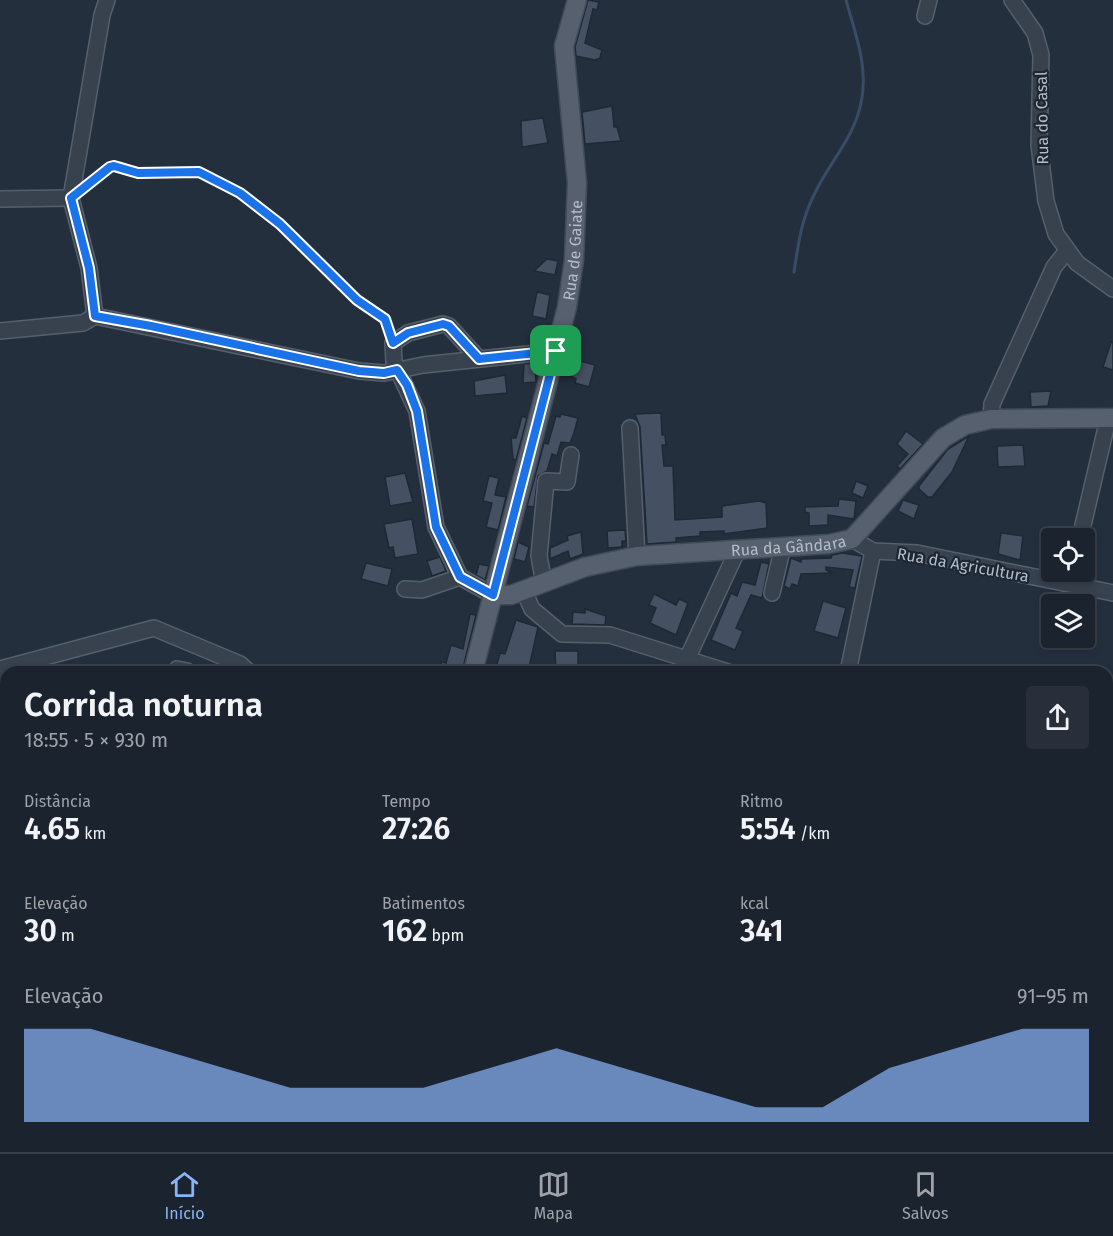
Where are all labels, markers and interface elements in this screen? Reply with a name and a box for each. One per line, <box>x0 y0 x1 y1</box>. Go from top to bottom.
street label: Rua do Casal <box>1032 71 1052 165</box>
street label: Rua de Gaiate <box>559 200 586 302</box>
pin <box>530 325 581 376</box>
icon: arrive <box>539 334 572 367</box>
map controls <box>1041 528 1095 648</box>
button: locate <box>1041 528 1095 582</box>
street label: Rua da Gândara <box>730 531 848 560</box>
street label: Rua da Agricultura <box>896 544 1030 586</box>
button: layers <box>1041 594 1095 648</box>
text: Corrida noturna <box>24 685 263 725</box>
button: share <box>1026 686 1089 749</box>
text: 18:55 · 5 × 930 m <box>24 728 168 752</box>
text: Distância <box>24 792 91 811</box>
text: Tempo <box>382 792 431 811</box>
text: Ritmo <box>740 792 783 811</box>
text: 4.65 <box>24 811 80 847</box>
text: 27:26 <box>382 811 450 847</box>
text: 5:54 <box>740 811 796 847</box>
text: km <box>80 824 106 843</box>
text: /km <box>796 824 830 843</box>
text: Elevação <box>24 894 88 913</box>
text: Batimentos <box>382 894 465 913</box>
text: kcal <box>740 894 769 913</box>
text: 30 <box>24 913 57 949</box>
text: 162 <box>382 913 427 949</box>
text: 341 <box>740 913 784 949</box>
text: m <box>57 926 75 945</box>
text: bpm <box>427 926 464 945</box>
text: Elevação <box>24 984 103 1008</box>
text: 91–95 m <box>1017 984 1089 1008</box>
tab: Início <box>165 1168 205 1223</box>
tab: Mapa <box>534 1168 573 1223</box>
tab: Salvos <box>902 1168 948 1223</box>

